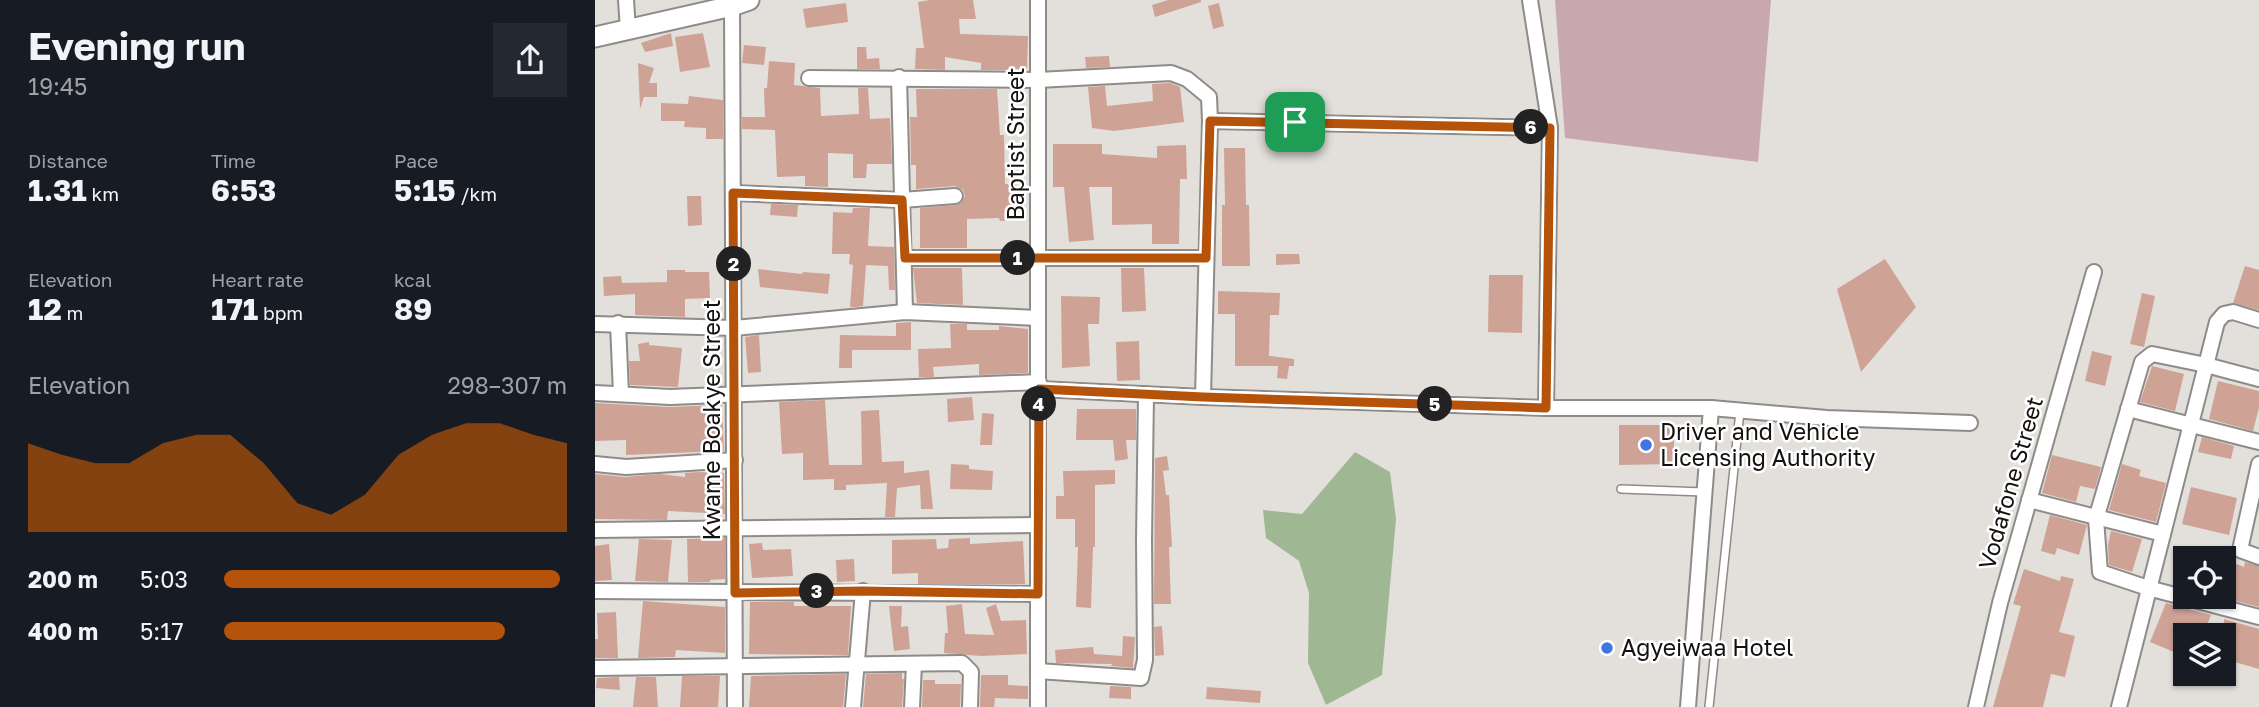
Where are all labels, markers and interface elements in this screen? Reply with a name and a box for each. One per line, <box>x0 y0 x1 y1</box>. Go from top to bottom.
text: Evening run <box>28 23 246 68</box>
button: share <box>493 23 567 97</box>
street label: Baptist Street <box>1001 67 1029 221</box>
text: 19:45 <box>28 72 87 100</box>
pin <box>1265 92 1325 152</box>
icon: arrive <box>1276 103 1314 141</box>
pin: 6 <box>1513 110 1549 144</box>
text: 6 <box>1524 115 1537 138</box>
text: Distance <box>28 149 108 172</box>
text: Time <box>211 149 256 172</box>
text: Pace <box>394 149 438 172</box>
text: 1.31 <box>28 172 87 208</box>
text: 6:53 <box>211 172 276 208</box>
text: 5:15 <box>394 172 456 208</box>
text: km <box>87 182 119 205</box>
text: /km <box>456 182 497 205</box>
pin: 1 <box>1001 240 1035 276</box>
pin: 2 <box>717 246 751 282</box>
text: 1 <box>1013 246 1022 269</box>
text: 2 <box>728 252 739 275</box>
text: Elevation <box>28 268 113 291</box>
text: Heart rate <box>211 268 304 291</box>
text: kcal <box>394 268 432 291</box>
text: 12 <box>28 291 62 327</box>
text: 171 <box>211 291 258 327</box>
text: 89 <box>394 291 432 327</box>
street label: Kwame Boakye Street <box>697 300 725 540</box>
text: m <box>62 301 83 324</box>
text: bpm <box>258 301 303 324</box>
text: Elevation <box>28 371 130 399</box>
text: 298–307 m <box>448 371 567 399</box>
pin: 4 <box>1021 386 1057 422</box>
pin: 5 <box>1417 386 1453 422</box>
text: 4 <box>1033 392 1044 415</box>
text: 5 <box>1429 392 1440 415</box>
street label: Vodafone Street <box>1972 393 2048 572</box>
place label: Driver and Vehicle Licensing Authority <box>1660 417 1875 471</box>
marker: Driver and Vehicle Licensing Authority <box>1638 437 1654 453</box>
map controls <box>2173 546 2236 686</box>
button: locate <box>2173 546 2236 609</box>
text: 200 m <box>28 565 98 593</box>
text: 5:03 <box>140 565 188 593</box>
pin: 3 <box>799 574 835 608</box>
text: 3 <box>811 579 822 602</box>
text: 400 m <box>28 617 98 645</box>
text: 5:17 <box>140 617 184 645</box>
button: layers <box>2173 623 2236 686</box>
place label: Agyeiwaa Hotel <box>1621 633 1793 661</box>
marker: Agyeiwaa Hotel <box>1599 640 1615 656</box>

